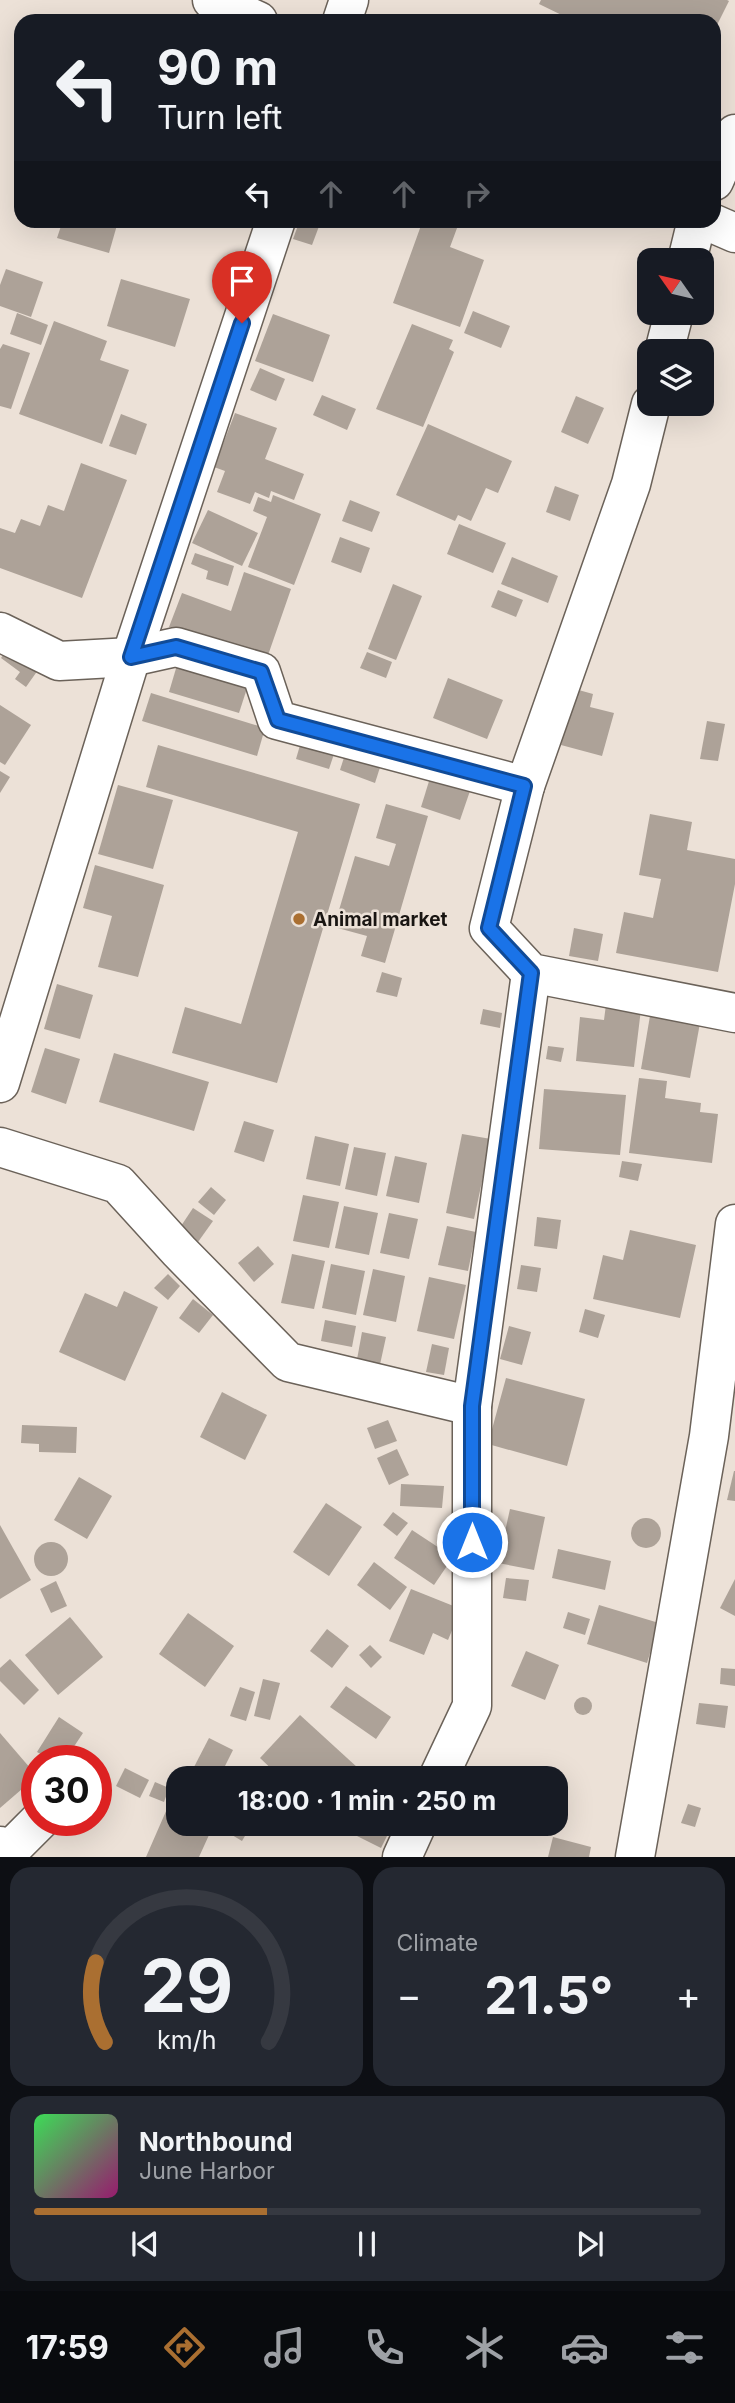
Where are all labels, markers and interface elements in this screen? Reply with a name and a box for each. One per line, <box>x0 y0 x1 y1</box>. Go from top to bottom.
text: 90 m <box>157 38 278 97</box>
icon: left <box>42 42 133 133</box>
text: Turn left <box>157 98 282 137</box>
icon: left <box>239 175 277 213</box>
icon: ahead <box>312 175 350 213</box>
icon: ahead <box>385 175 423 213</box>
icon: right <box>458 175 496 213</box>
north arrow <box>637 248 714 326</box>
map controls <box>637 248 714 416</box>
pin <box>212 251 272 323</box>
icon: arrive <box>223 262 261 300</box>
button: layers <box>637 339 714 416</box>
place label: Animal market <box>313 908 447 931</box>
marker: Animal market <box>291 911 307 927</box>
position arrow <box>435 1505 509 1579</box>
speed limit sign: 30 <box>21 1745 112 1836</box>
text: 18:00 · 1 min · 250 m <box>238 1785 496 1816</box>
text: Climate <box>397 1929 478 1957</box>
text: 29 <box>140 1942 233 2031</box>
text: 21.5° <box>484 1964 613 2027</box>
text: − <box>397 1972 422 2018</box>
text: + <box>676 1972 701 2018</box>
text: km/h <box>157 2025 216 2055</box>
text: Northbound <box>139 2126 293 2157</box>
text: June Harbor <box>139 2157 275 2185</box>
icon: previous <box>126 2225 164 2263</box>
icon: pause <box>348 2225 386 2263</box>
icon: next <box>571 2225 609 2263</box>
icon: directions <box>160 2323 209 2372</box>
icon: music <box>260 2323 309 2372</box>
icon: phone <box>360 2323 409 2372</box>
icon: climate <box>460 2323 509 2372</box>
icon: car <box>560 2323 609 2372</box>
icon: filters <box>660 2323 709 2372</box>
text: 17:59 <box>26 2328 109 2367</box>

